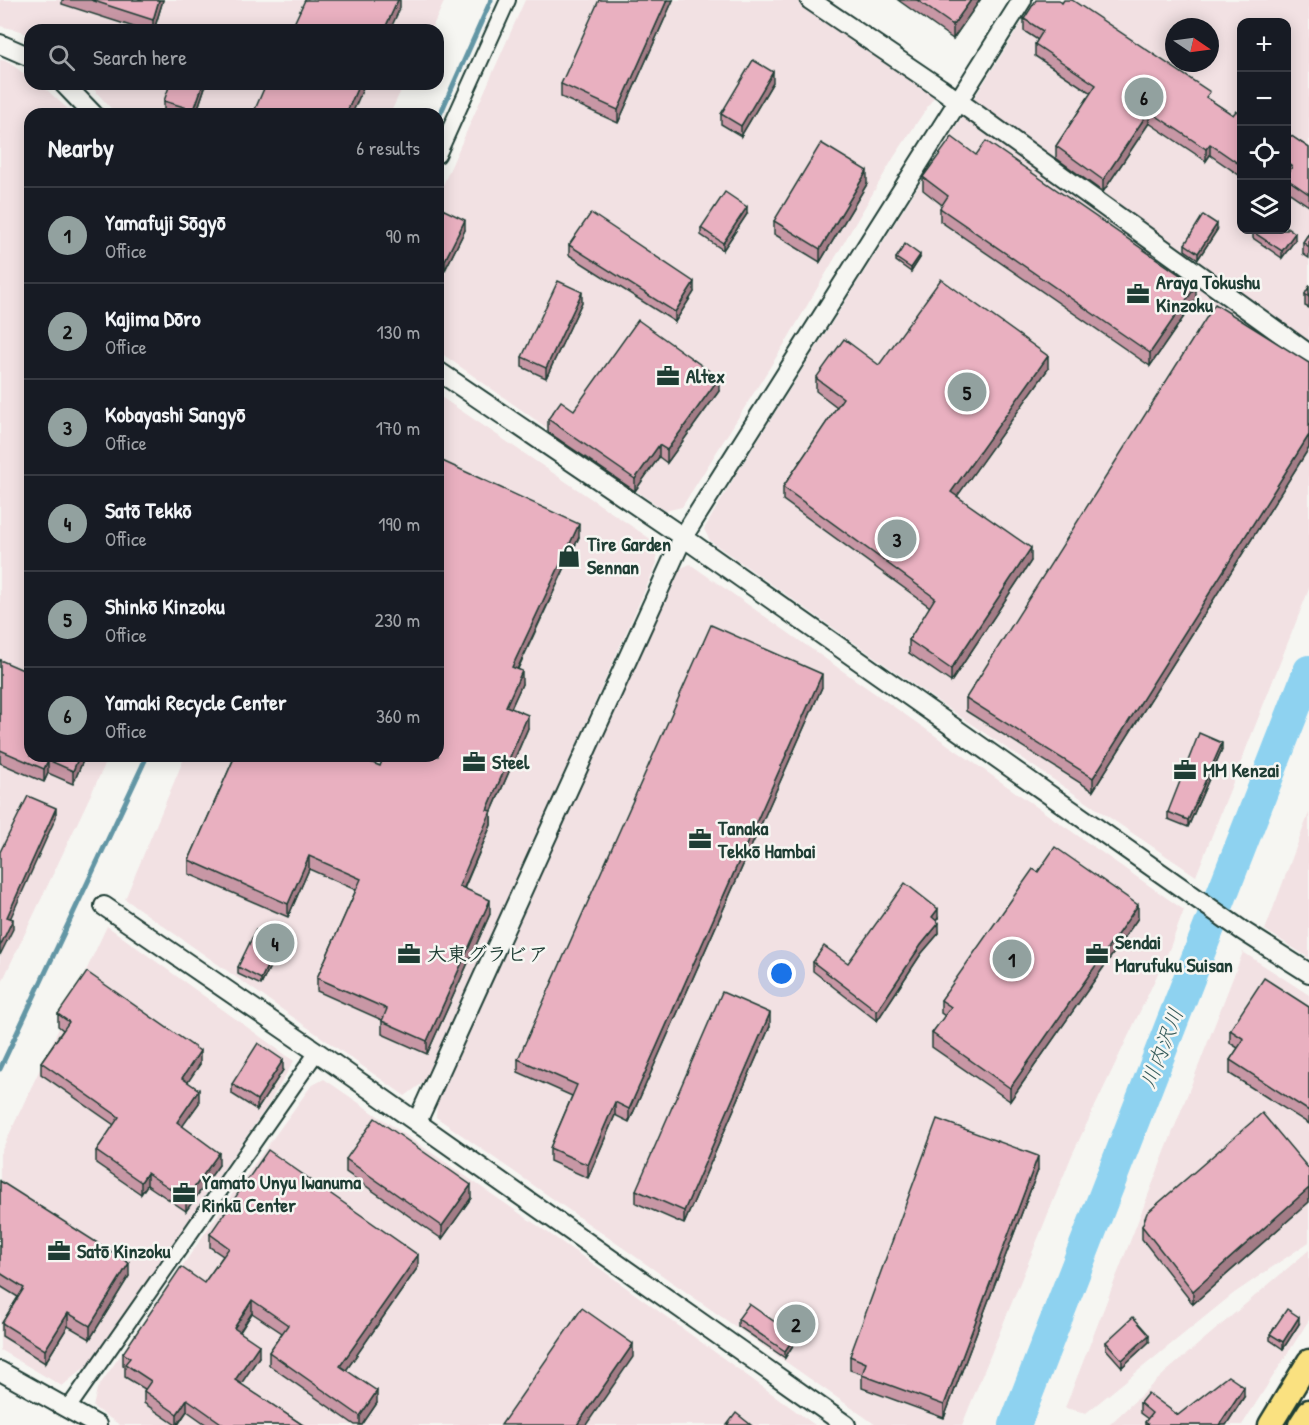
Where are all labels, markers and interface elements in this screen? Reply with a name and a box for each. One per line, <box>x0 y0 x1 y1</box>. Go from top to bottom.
north arrow <box>1165 18 1219 72</box>
map controls <box>1237 18 1291 234</box>
button: + <box>1237 18 1291 72</box>
search box <box>24 24 444 90</box>
icon: search <box>45 41 78 74</box>
text: Search here <box>93 42 187 72</box>
button: − <box>1237 72 1291 126</box>
pin: 6 <box>1124 74 1164 120</box>
button: locate <box>1237 126 1291 180</box>
text: Nearby <box>48 130 114 165</box>
text: 6 results <box>356 134 420 161</box>
button: layers <box>1237 180 1291 234</box>
text: Yamafuji Sōgyō <box>105 207 226 237</box>
text: 1 <box>64 222 71 249</box>
text: 90 m <box>386 222 420 249</box>
text: Office <box>105 237 147 264</box>
place label: Araya Tokushu Kinzoku <box>1156 268 1261 318</box>
office icon: Araya Tokushu Kinzoku <box>1125 281 1151 307</box>
text: Kajima Dōro <box>105 303 201 333</box>
text: 2 <box>63 318 72 345</box>
text: 130 m <box>377 318 420 345</box>
text: Office <box>105 333 147 360</box>
place label: Altex <box>686 362 725 389</box>
office icon: Altex <box>655 363 681 389</box>
pin: 5 <box>948 370 986 414</box>
text: Kobayashi Sangyō <box>105 399 245 429</box>
text: 3 <box>63 414 72 441</box>
text: 170 m <box>376 414 420 441</box>
text: Office <box>105 429 147 456</box>
text: Satō Tekkō <box>105 495 191 525</box>
text: 4 <box>64 510 71 537</box>
text: 190 m <box>378 510 420 537</box>
pin: 3 <box>878 516 916 562</box>
text: Office <box>105 525 147 552</box>
place label: Tire Garden Sennan <box>586 530 671 580</box>
shop icon: Tire Garden Sennan <box>556 543 582 569</box>
text: Shinkō Kinzoku <box>105 591 225 621</box>
text: 5 <box>63 606 72 633</box>
text: 230 m <box>375 606 420 633</box>
text: Office <box>105 621 147 648</box>
text: Yamaki Recycle Center <box>105 687 286 717</box>
text: 6 <box>64 702 71 729</box>
text: 360 m <box>376 702 420 729</box>
text: Office <box>105 717 147 744</box>
place label: Steel <box>492 748 530 775</box>
office icon: Steel <box>461 749 487 775</box>
place label: MM Kenzai <box>1203 756 1280 783</box>
office icon: MM Kenzai <box>1172 757 1198 783</box>
place label: Tanaka Tekkō Hambai <box>717 814 816 864</box>
office icon: Tanaka Tekkō Hambai <box>687 826 713 852</box>
pin: 4 <box>256 920 294 966</box>
place label: Sendai Marufuku Suisan <box>1115 928 1233 978</box>
pin: 1 <box>992 936 1032 982</box>
place label: 大東グラビア <box>427 940 548 967</box>
office icon: 大東グラビア <box>396 941 422 967</box>
office icon: Sendai Marufuku Suisan <box>1084 941 1110 967</box>
your location <box>767 959 796 988</box>
water label: 川内沢川 <box>1133 1003 1190 1092</box>
place label: Yamato Unyu Iwanuma Rinkū Center <box>202 1168 361 1218</box>
office icon: Yamato Unyu Iwanuma Rinkū Center <box>171 1180 197 1206</box>
place label: Satō Kinzoku <box>77 1237 171 1264</box>
office icon: Satō Kinzoku <box>46 1238 72 1264</box>
pin: 2 <box>776 1302 816 1346</box>

